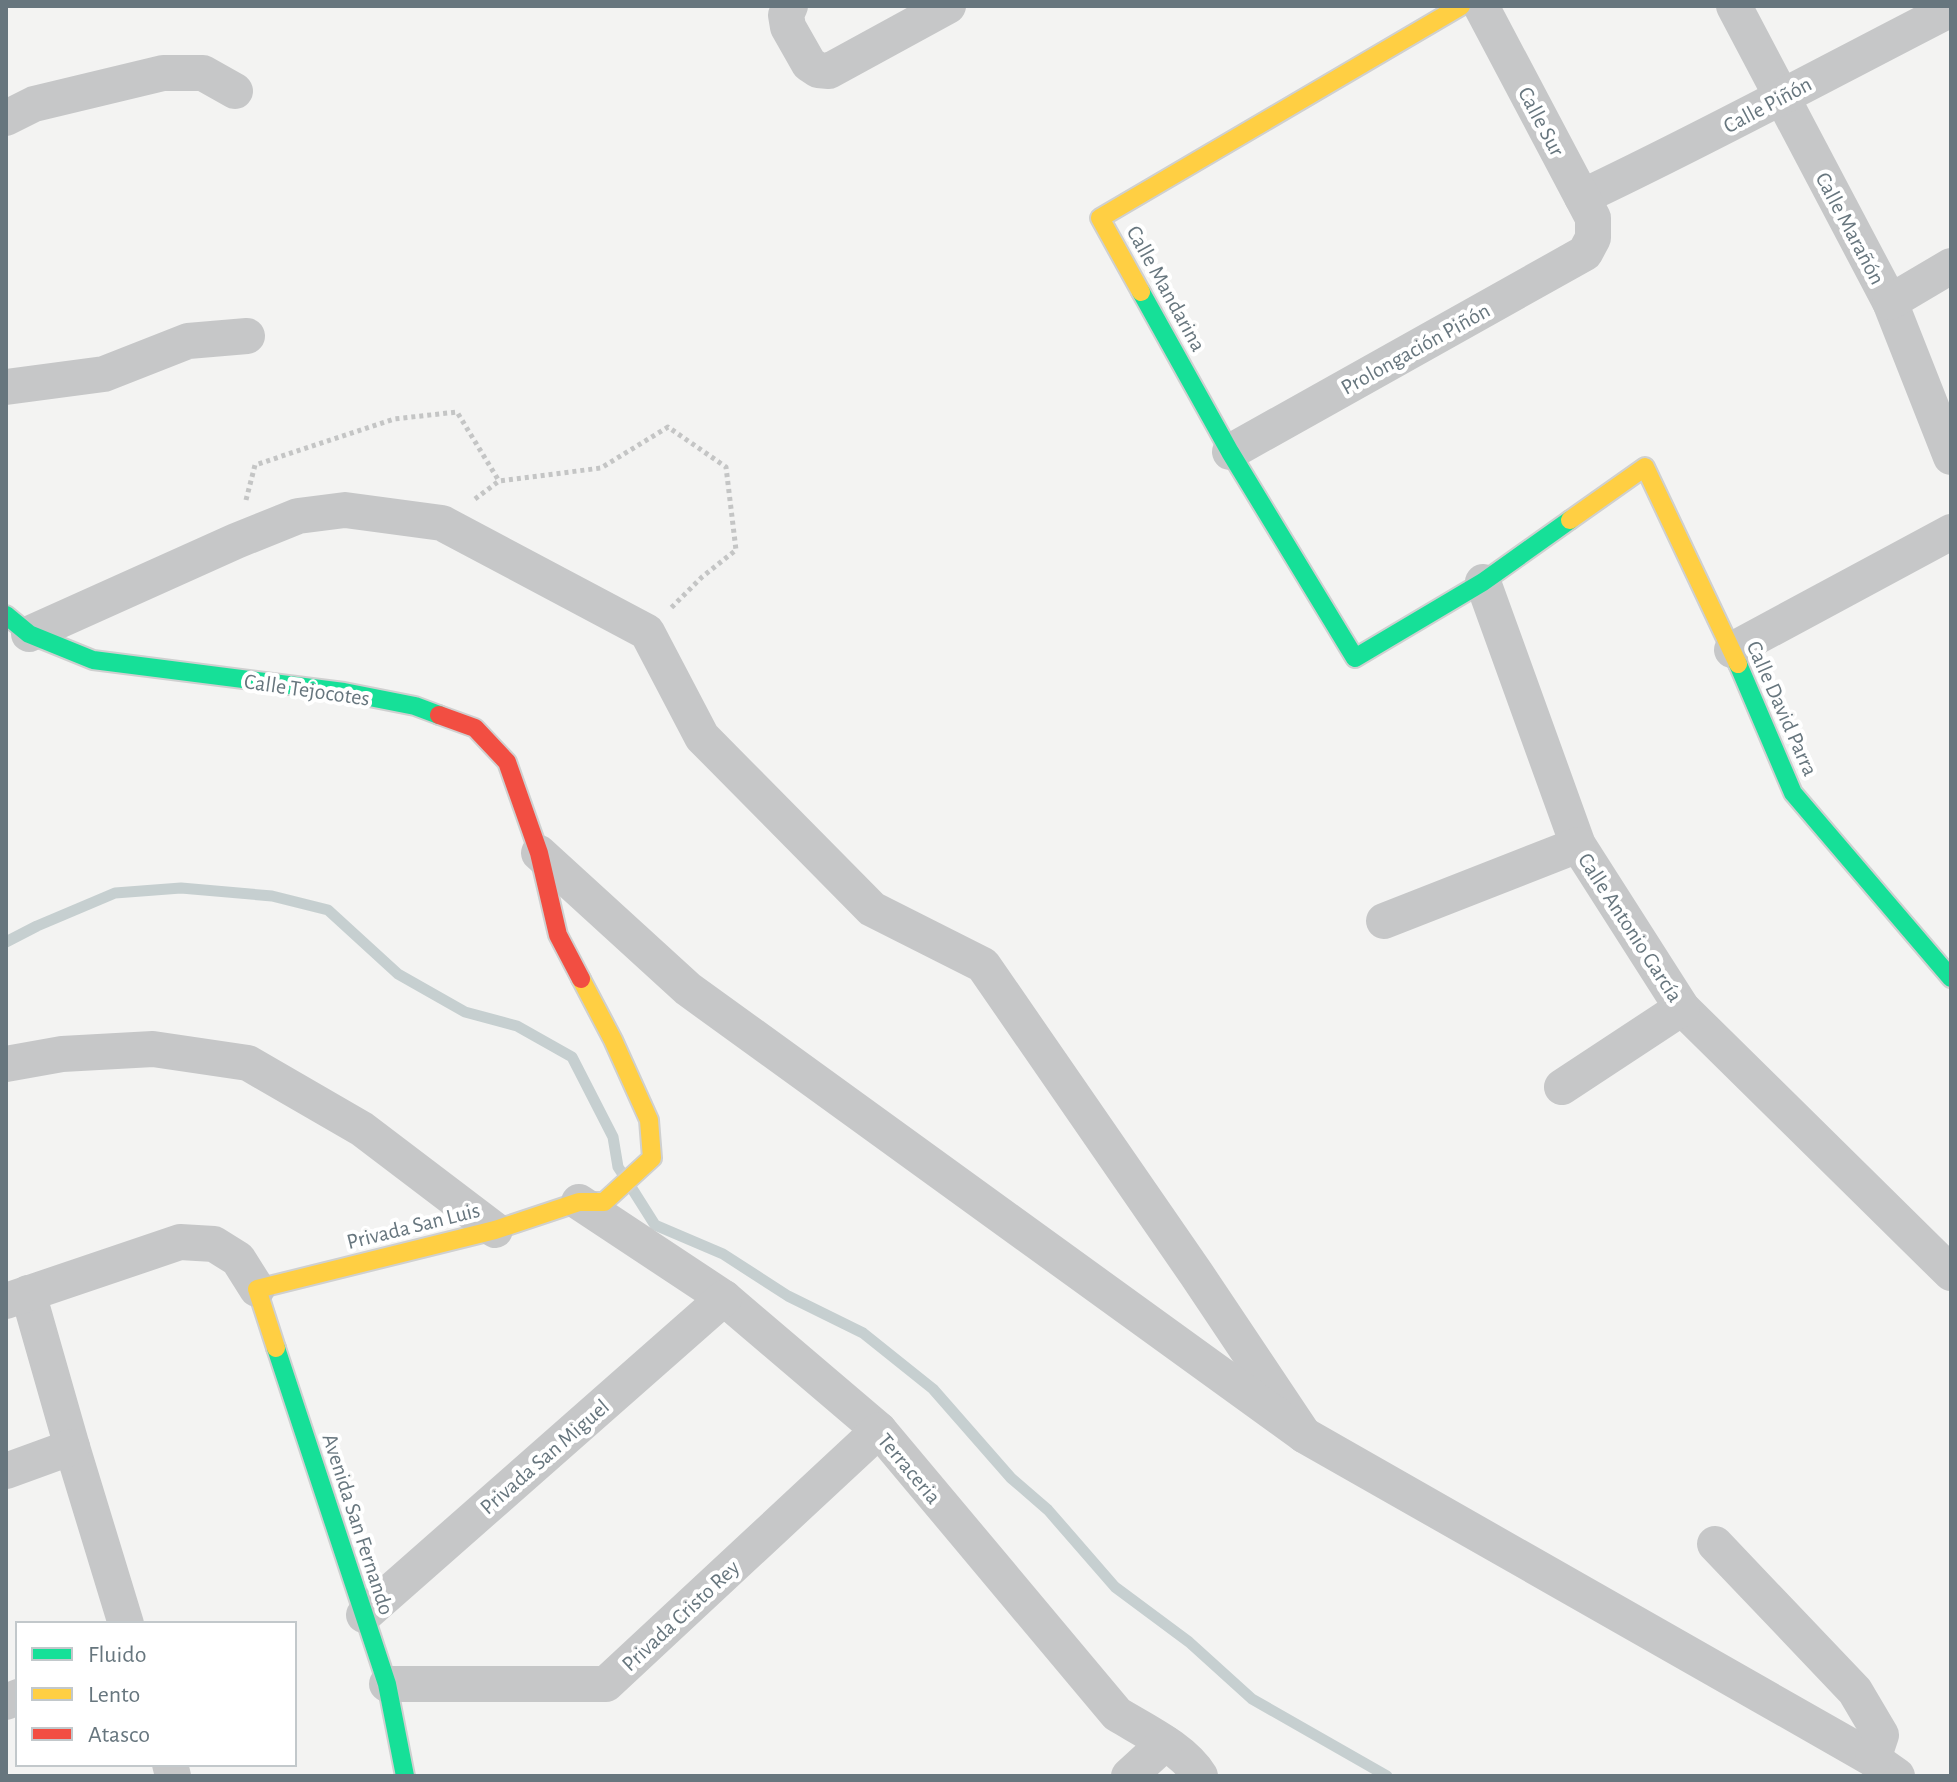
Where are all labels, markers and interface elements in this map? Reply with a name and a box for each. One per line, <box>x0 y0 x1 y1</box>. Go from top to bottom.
street label: Calle Piñón <box>1720 73 1815 137</box>
street label: Calle Sur <box>1514 83 1568 160</box>
street label: Calle Marañón <box>1811 169 1889 288</box>
street label: Calle Mandarina <box>1123 222 1210 355</box>
street label: Prolongación Piñón <box>1337 299 1494 399</box>
street label: Calle David Parra <box>1743 638 1822 779</box>
street label: Calle Tejocotes <box>243 670 371 710</box>
street label: Calle Antonio García <box>1574 849 1686 1006</box>
street label: Privada San Luis <box>344 1199 482 1253</box>
street label: Privada San Miguel <box>476 1395 613 1518</box>
street label: Terraceria <box>874 1429 945 1508</box>
street label: Avenida San Fernando <box>318 1431 398 1618</box>
street label: Privada Cristo Rey <box>618 1556 744 1675</box>
legend <box>16 1622 296 1766</box>
text: Fluido <box>88 1643 147 1667</box>
text: Lento <box>88 1683 140 1707</box>
text: Atasco <box>88 1723 150 1747</box>

